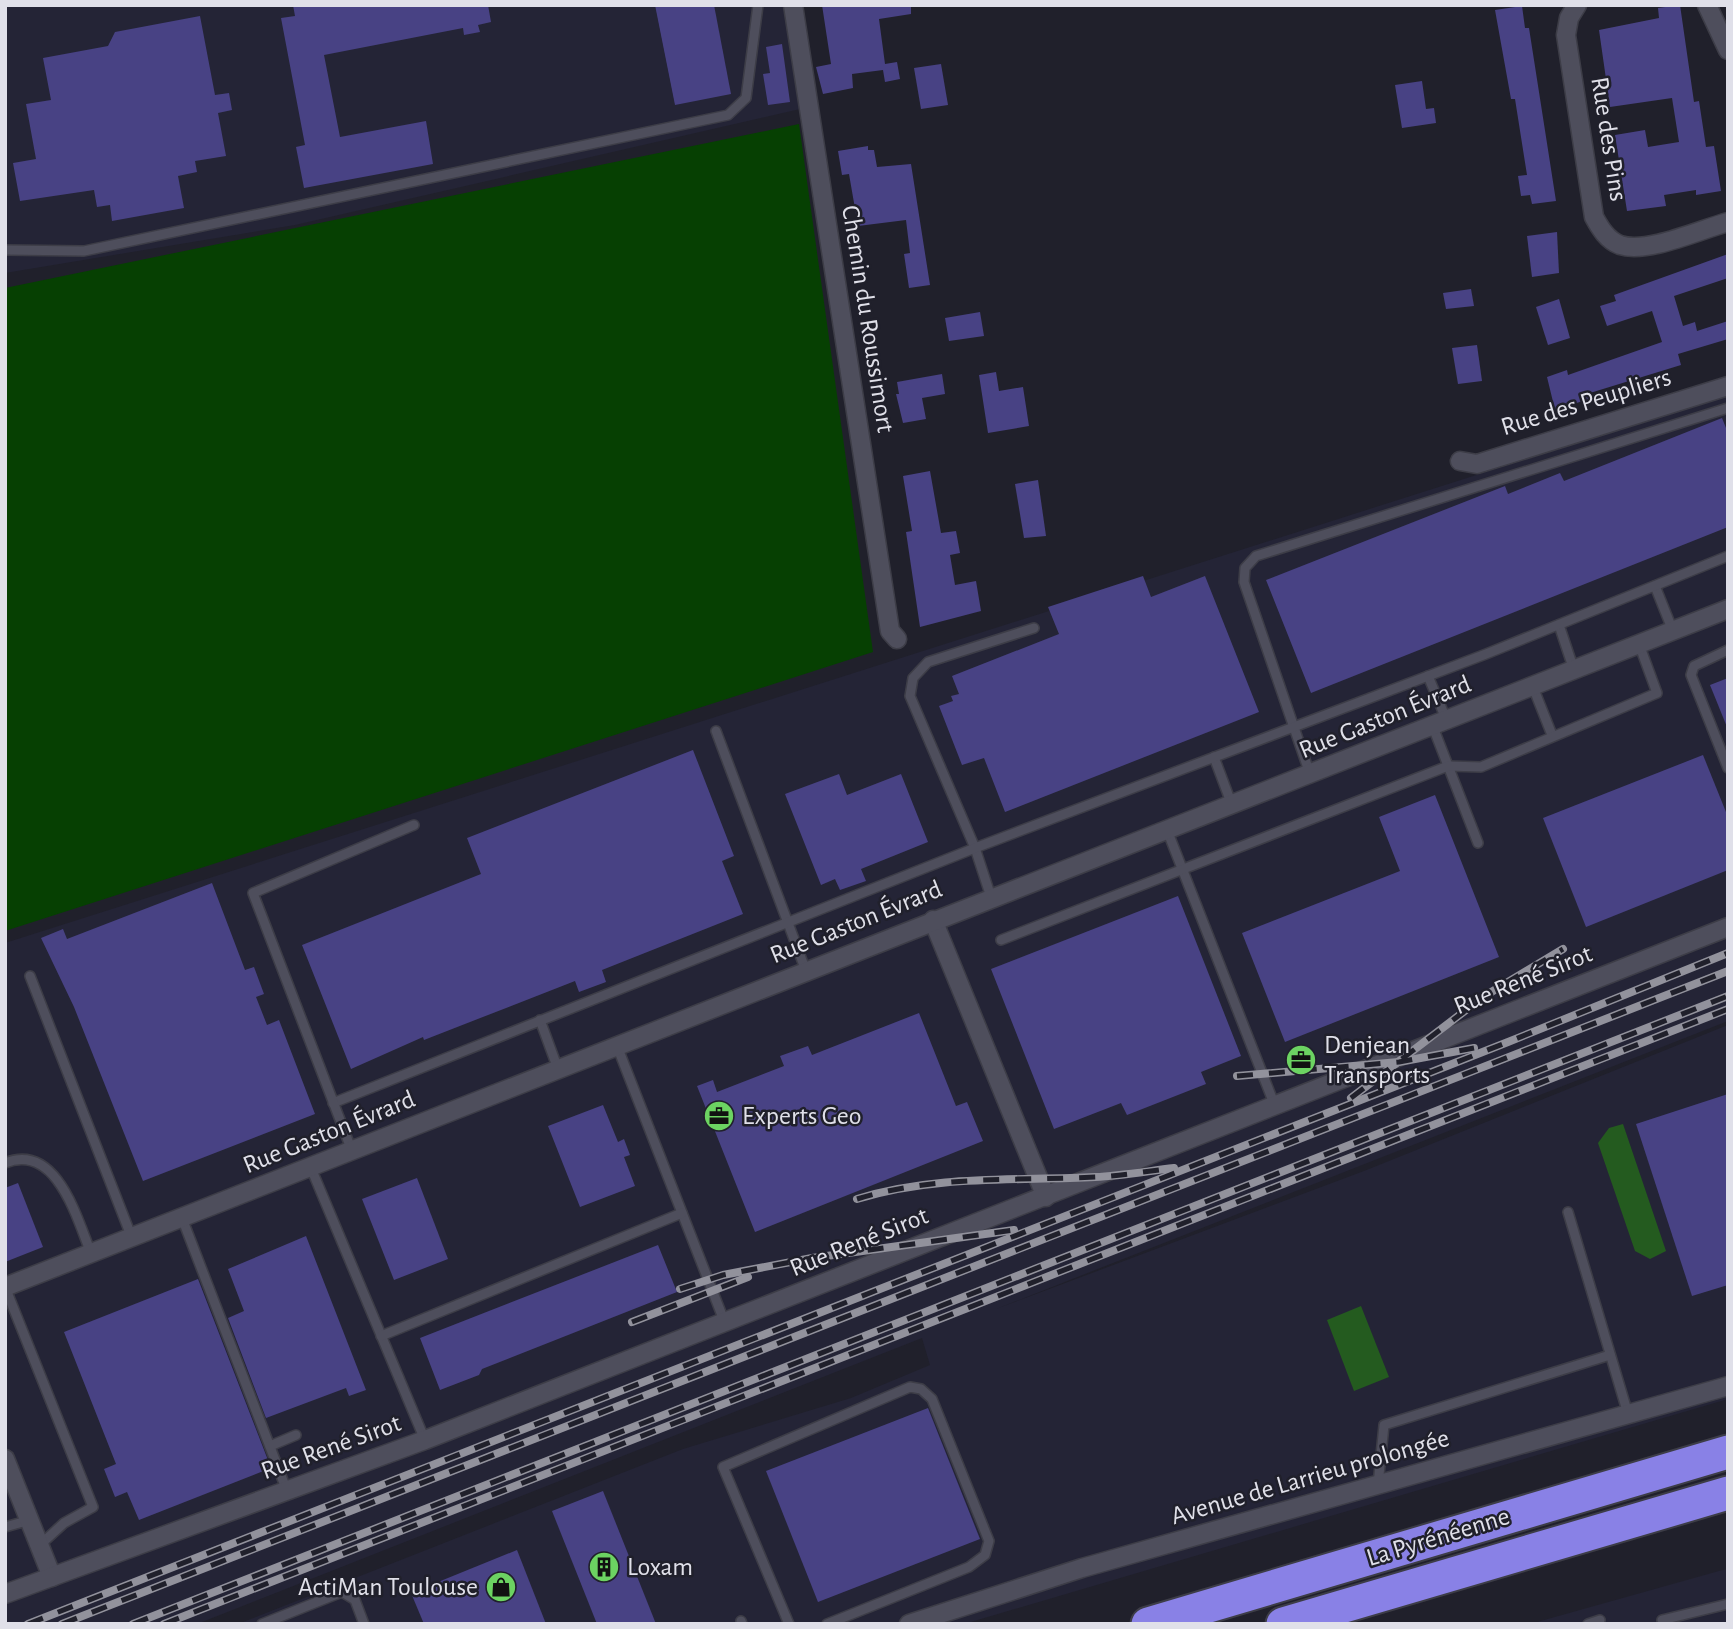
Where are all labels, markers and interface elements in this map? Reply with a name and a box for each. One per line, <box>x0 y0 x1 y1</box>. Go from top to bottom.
street label: Rue des Pins <box>1586 75 1632 203</box>
street label: Chemin du Roussimort <box>837 203 899 435</box>
street label: Rue des Peupliers <box>1498 364 1674 440</box>
street label: Rue Gaston Évrard <box>1295 669 1475 763</box>
street label: Rue Gaston Évrard <box>766 874 946 968</box>
street label: Rue René Sirot <box>1450 940 1596 1020</box>
place label: Denjean Transports <box>1324 1032 1430 1088</box>
office icon: Denjean Transports <box>1284 1043 1318 1077</box>
street label: Rue Gaston Évrard <box>239 1084 419 1178</box>
office icon: Experts Geo <box>702 1099 736 1133</box>
place label: Experts Geo <box>742 1103 862 1129</box>
street label: Rue René Sirot <box>786 1202 932 1282</box>
street label: Rue René Sirot <box>258 1410 404 1484</box>
street label: Avenue de Larrieu prolongée <box>1168 1425 1452 1529</box>
street label: La Pyrénéenne <box>1363 1503 1513 1571</box>
building icon: Loxam <box>587 1550 621 1584</box>
place label: Loxam <box>627 1554 693 1580</box>
shop icon: ActiMan Toulouse <box>484 1570 518 1604</box>
place label: ActiMan Toulouse <box>298 1574 478 1600</box>

